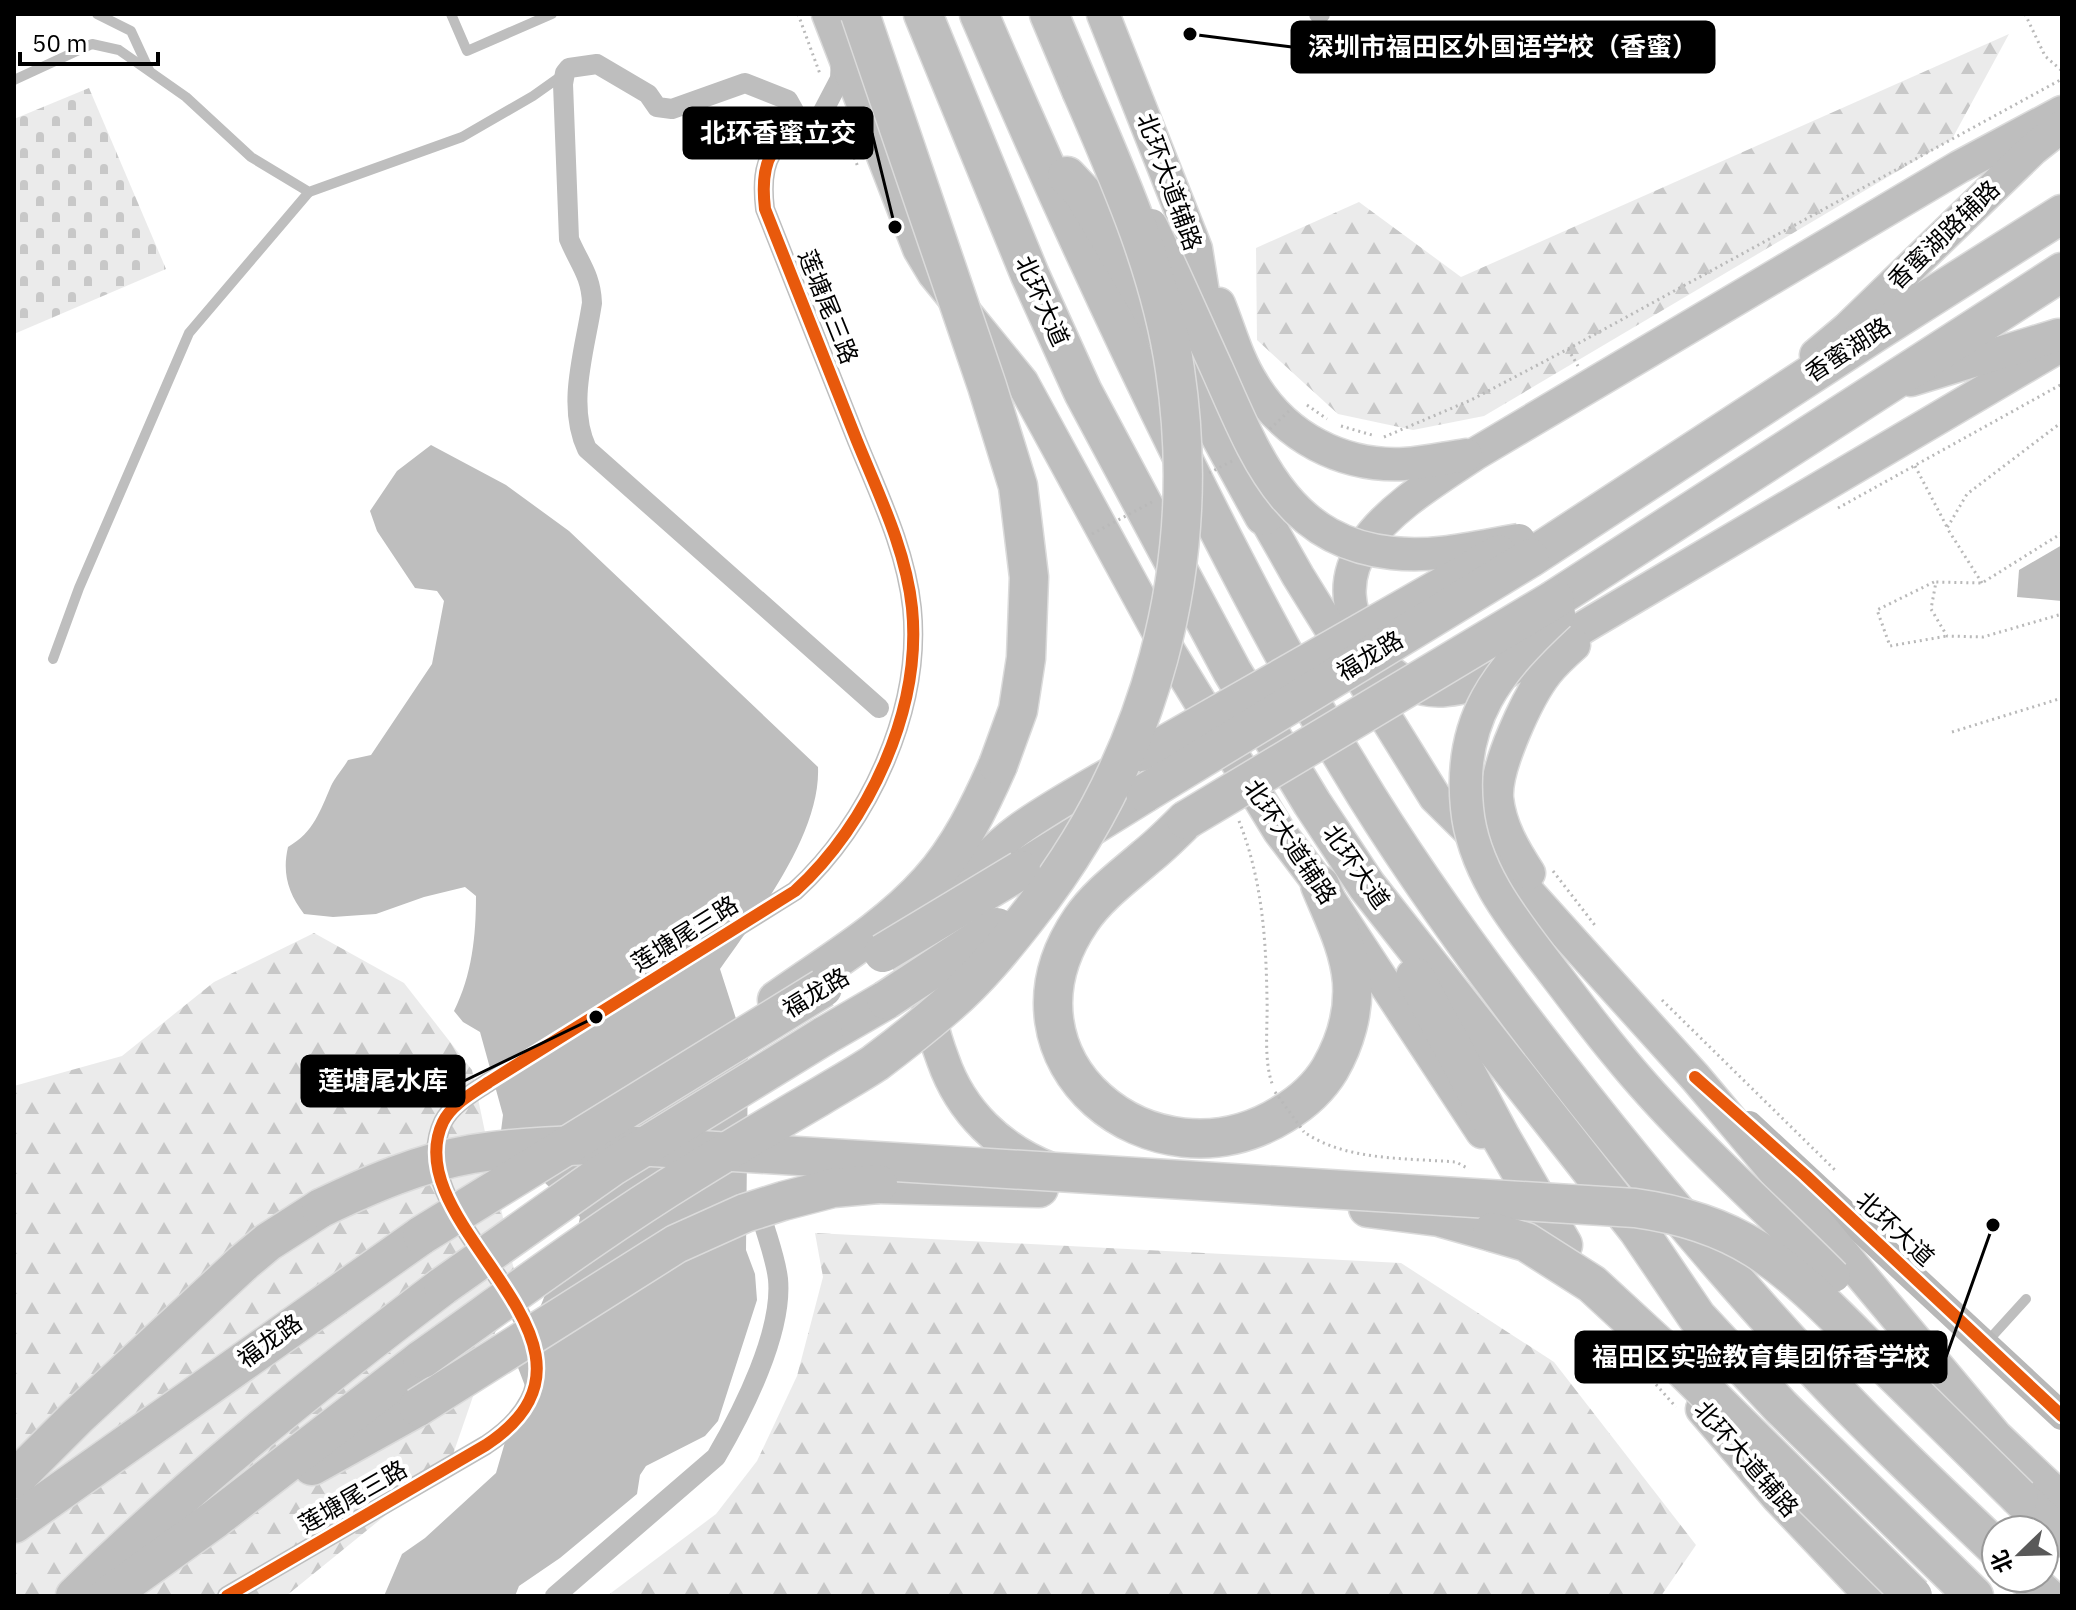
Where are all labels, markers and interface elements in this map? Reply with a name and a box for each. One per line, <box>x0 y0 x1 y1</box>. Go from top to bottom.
scale bar <box>20 16 158 66</box>
callout: 深圳市福田区外国语学校（香蜜） <box>1292 22 1714 72</box>
text: 50 m <box>32 27 87 59</box>
text: 深圳市福田区外国语学校（香蜜） <box>1308 29 1698 63</box>
callout: 北环香蜜立交 <box>684 108 872 158</box>
street label: 北环大道辅路 <box>1130 109 1210 255</box>
text: 北环香蜜立交 <box>700 115 856 149</box>
street label: 香蜜湖路辅路 <box>1880 173 2006 296</box>
street label: 莲塘尾三路 <box>792 245 866 368</box>
street label: 北环大道 <box>1009 250 1077 351</box>
street label: 香蜜湖路 <box>1798 310 1896 389</box>
street label: 福龙路 <box>1330 623 1409 687</box>
street label: 北环大道辅路 <box>1237 773 1344 910</box>
street label: 北环大道 <box>1316 818 1397 915</box>
street label: 莲塘尾三路 <box>625 888 744 979</box>
street label: 福龙路 <box>776 960 855 1024</box>
callout: 莲塘尾水库 <box>302 1056 464 1106</box>
text: 莲塘尾水库 <box>318 1063 448 1097</box>
street label: 北环大道 <box>1850 1184 1942 1273</box>
street label: 福龙路 <box>231 1306 308 1374</box>
callout: 福田区实验教育集团侨香学校 <box>1576 1332 1946 1382</box>
text: 福田区实验教育集团侨香学校 <box>1592 1339 1930 1373</box>
street label: 北环大道辅路 <box>1687 1394 1806 1523</box>
street label: 莲塘尾三路 <box>293 1452 412 1540</box>
north arrow <box>1980 1514 2060 1594</box>
text: 北 <box>1983 1546 2019 1578</box>

